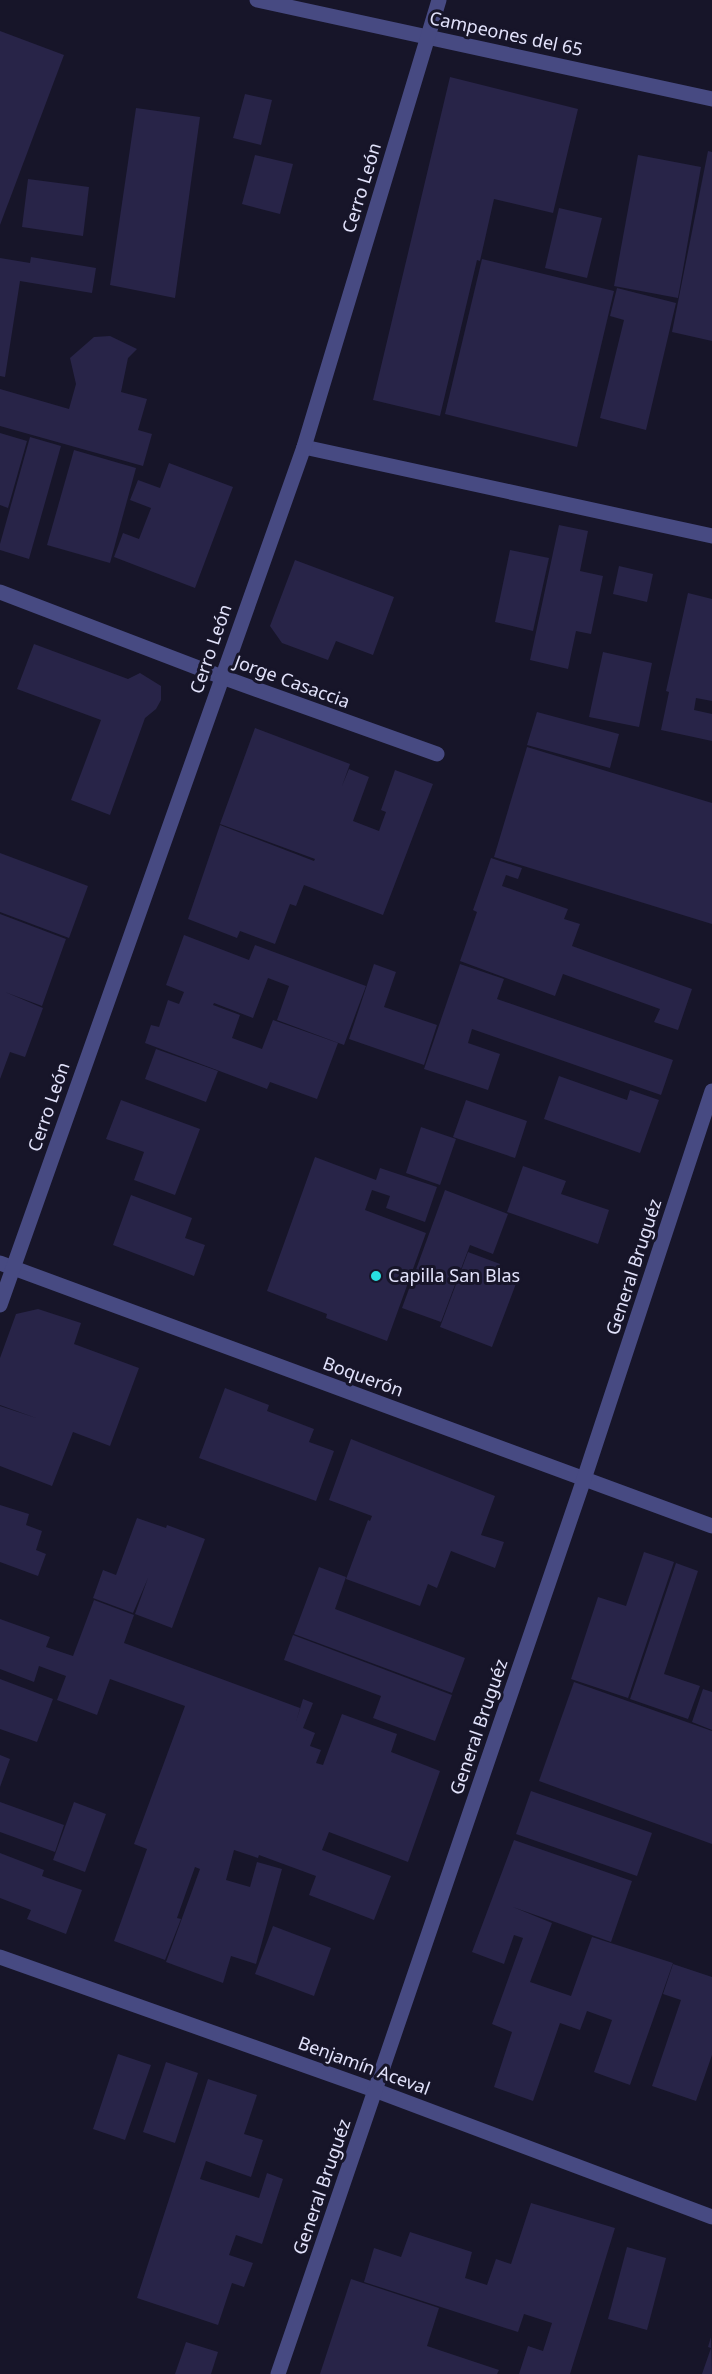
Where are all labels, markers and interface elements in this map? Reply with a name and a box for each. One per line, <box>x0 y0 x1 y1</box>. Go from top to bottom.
street label: Campeones del 65 <box>427 5 585 61</box>
street label: Cerro León <box>336 140 386 236</box>
street label: Cerro León <box>184 601 237 697</box>
street label: Jorge Casaccia <box>229 648 353 713</box>
street label: Cerro León <box>22 1059 75 1155</box>
street label: General Bruguéz <box>600 1195 666 1338</box>
place label: Capilla San Blas <box>388 1263 520 1287</box>
marker: Capilla San Blas <box>369 1269 383 1283</box>
street label: Boquerón <box>320 1350 407 1402</box>
street label: General Bruguéz <box>444 1656 513 1798</box>
street label: Benjamín Aceval <box>295 2030 434 2100</box>
street label: General Bruguéz <box>287 2116 356 2258</box>

